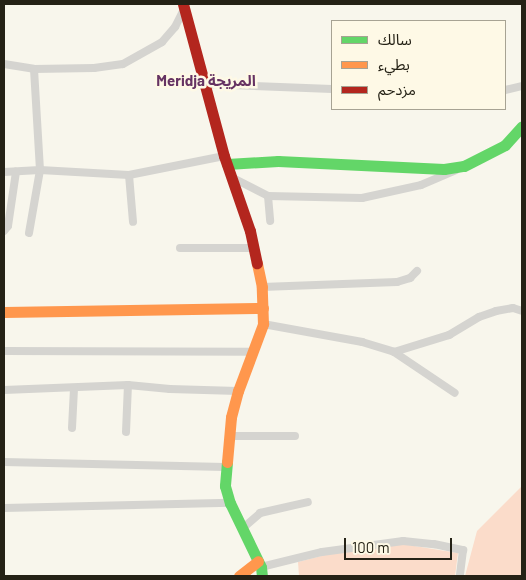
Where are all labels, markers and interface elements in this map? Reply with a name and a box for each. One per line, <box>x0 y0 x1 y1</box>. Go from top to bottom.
legend <box>331 20 506 110</box>
text: سالك <box>378 30 412 48</box>
text: بطيء <box>378 55 410 73</box>
district label: Meridja المريجة <box>156 72 256 90</box>
text: مزدحم <box>378 80 416 98</box>
scale bar <box>346 528 454 560</box>
text: 100 m <box>352 538 390 556</box>

